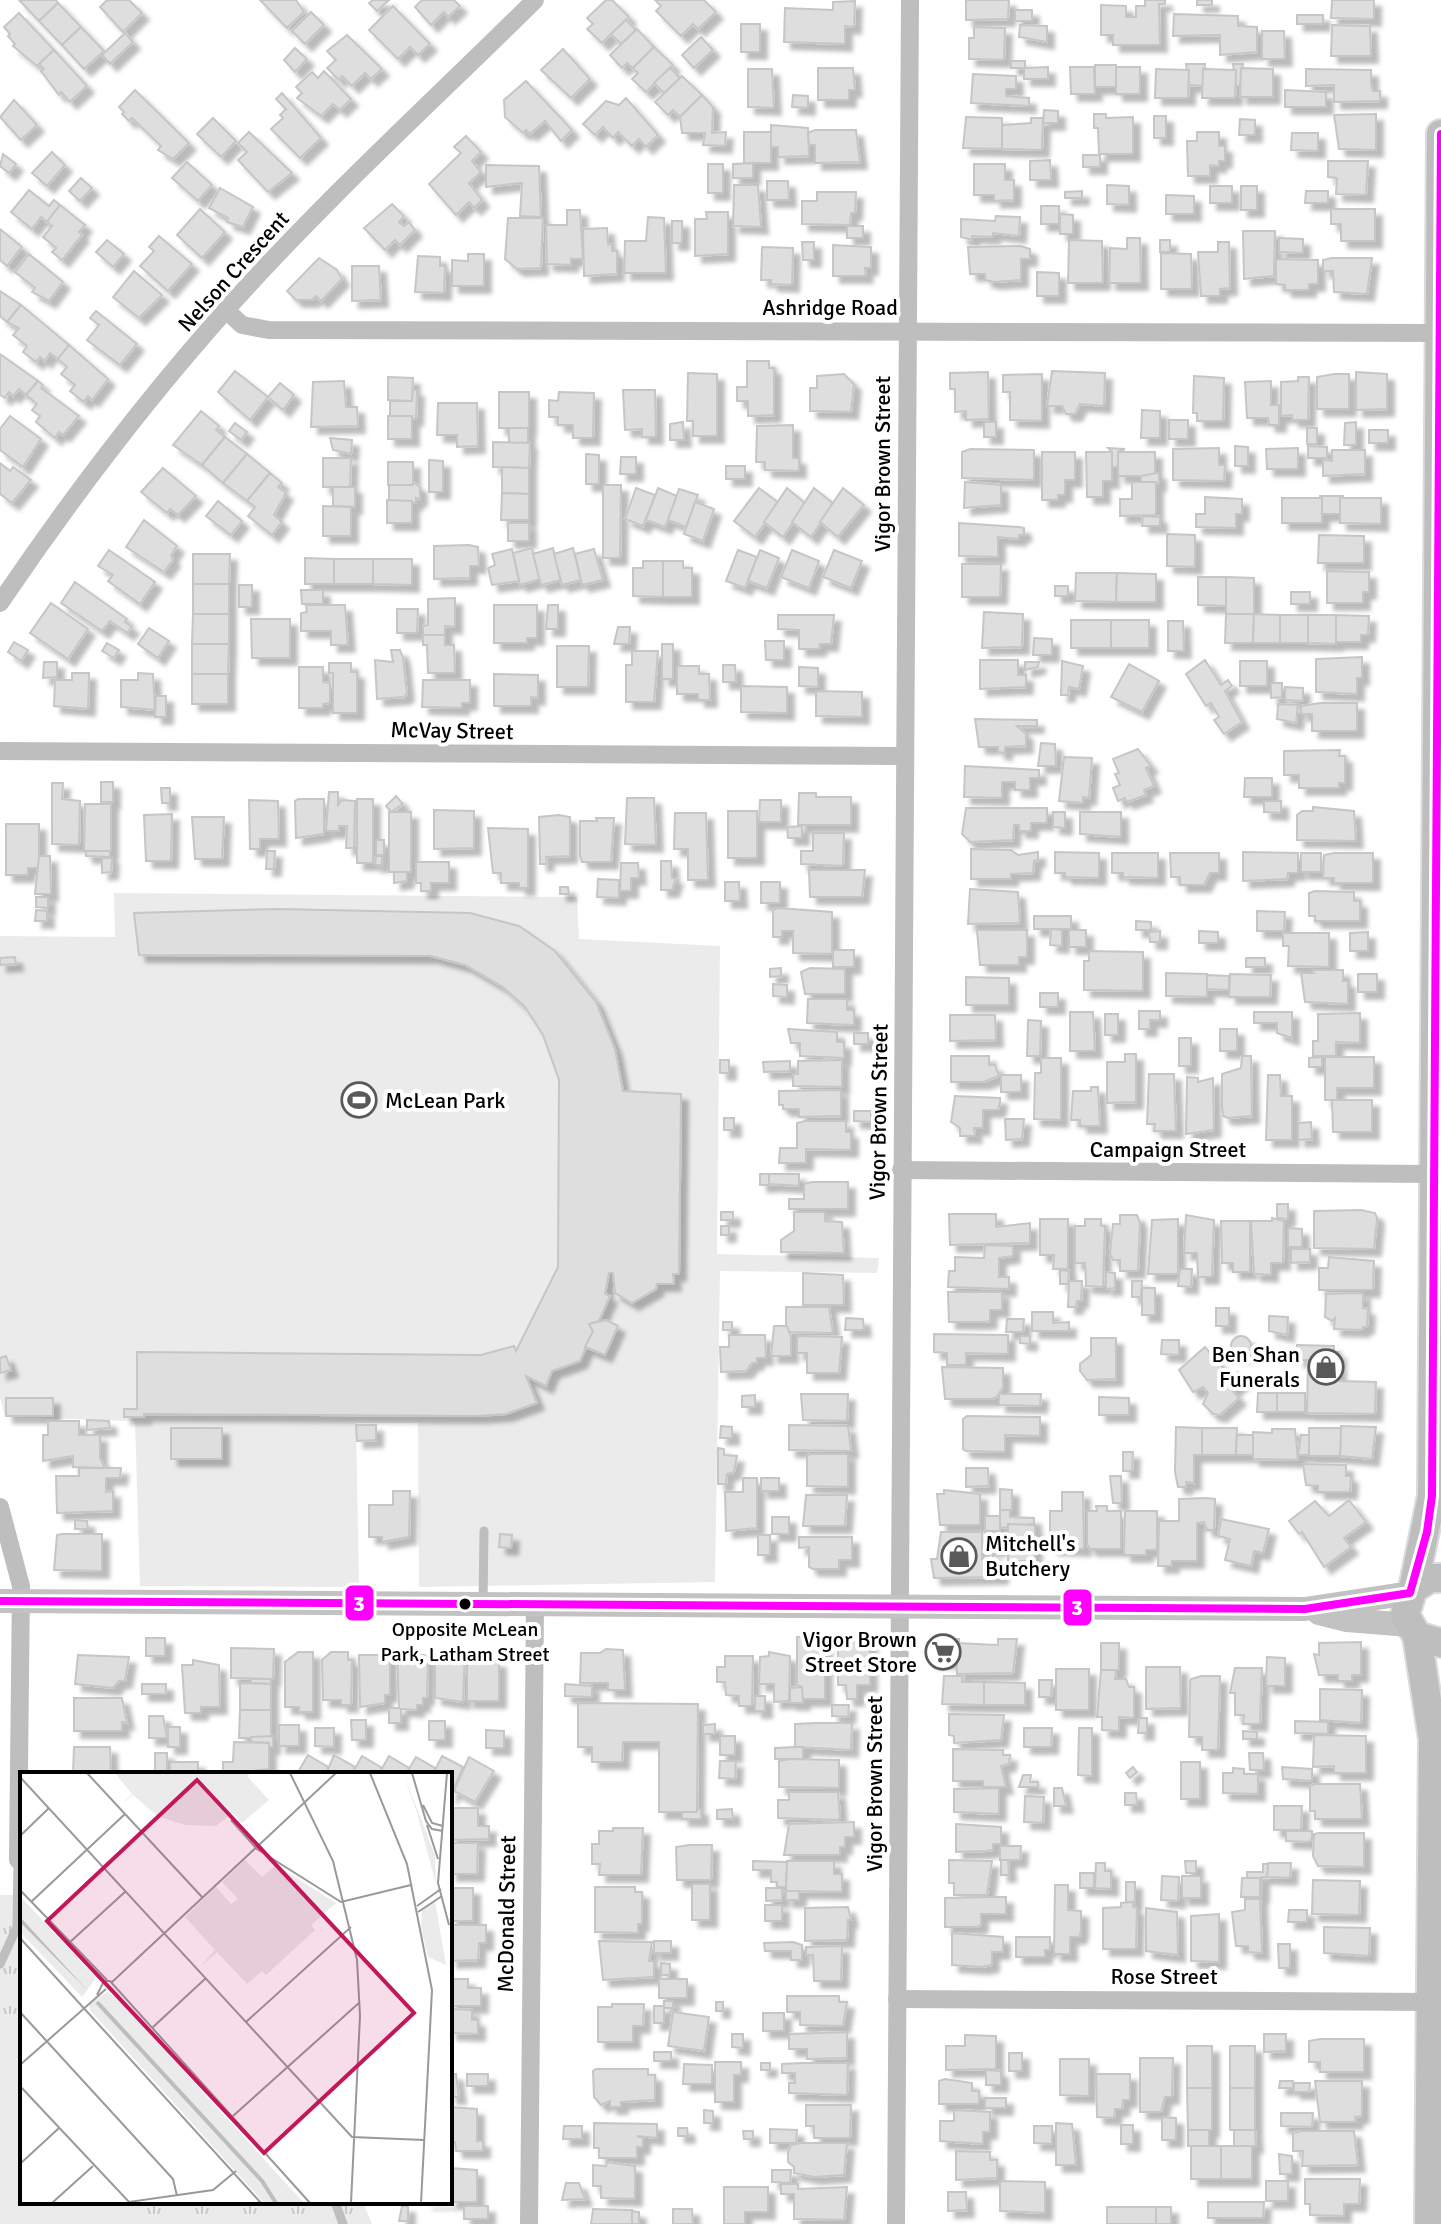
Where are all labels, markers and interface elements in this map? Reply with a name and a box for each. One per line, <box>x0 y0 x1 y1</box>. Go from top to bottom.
street label: Nelson Crescent <box>172 205 295 337</box>
street label: Ashridge Road <box>762 294 898 321</box>
street label: Vigor Brown Street <box>869 375 896 552</box>
street label: McVay Street <box>390 716 514 745</box>
street label: Vigor Brown Street <box>863 1023 894 1201</box>
sports icon: McLean Park <box>340 1081 378 1119</box>
place label: McLean Park <box>385 1087 505 1114</box>
street label: Campaign Street <box>1090 1136 1247 1163</box>
place label: Ben Shan Funerals <box>1211 1341 1300 1393</box>
shop icon: Ben Shan Funerals <box>1307 1348 1345 1386</box>
place label: Mitchell's Butchery <box>985 1530 1076 1582</box>
shop icon: Mitchell's Butchery <box>940 1537 978 1575</box>
line badge: 3 <box>344 1584 375 1622</box>
line badge: 3 <box>1062 1588 1093 1627</box>
text: 3 <box>353 1590 365 1617</box>
text: 3 <box>1071 1594 1083 1621</box>
marker: Opposite McLean Park, Latham Street <box>457 1596 473 1612</box>
place label: Opposite McLean Park, Latham Street <box>381 1617 549 1667</box>
place label: Vigor Brown Street Store <box>803 1626 917 1678</box>
supermarket icon: Vigor Brown Street Store <box>924 1633 962 1671</box>
street label: Vigor Brown Street <box>861 1695 888 1872</box>
inset map <box>20 1772 452 2204</box>
street label: McDonald Street <box>492 1835 521 1993</box>
street label: Rose Street <box>1110 1963 1218 1990</box>

